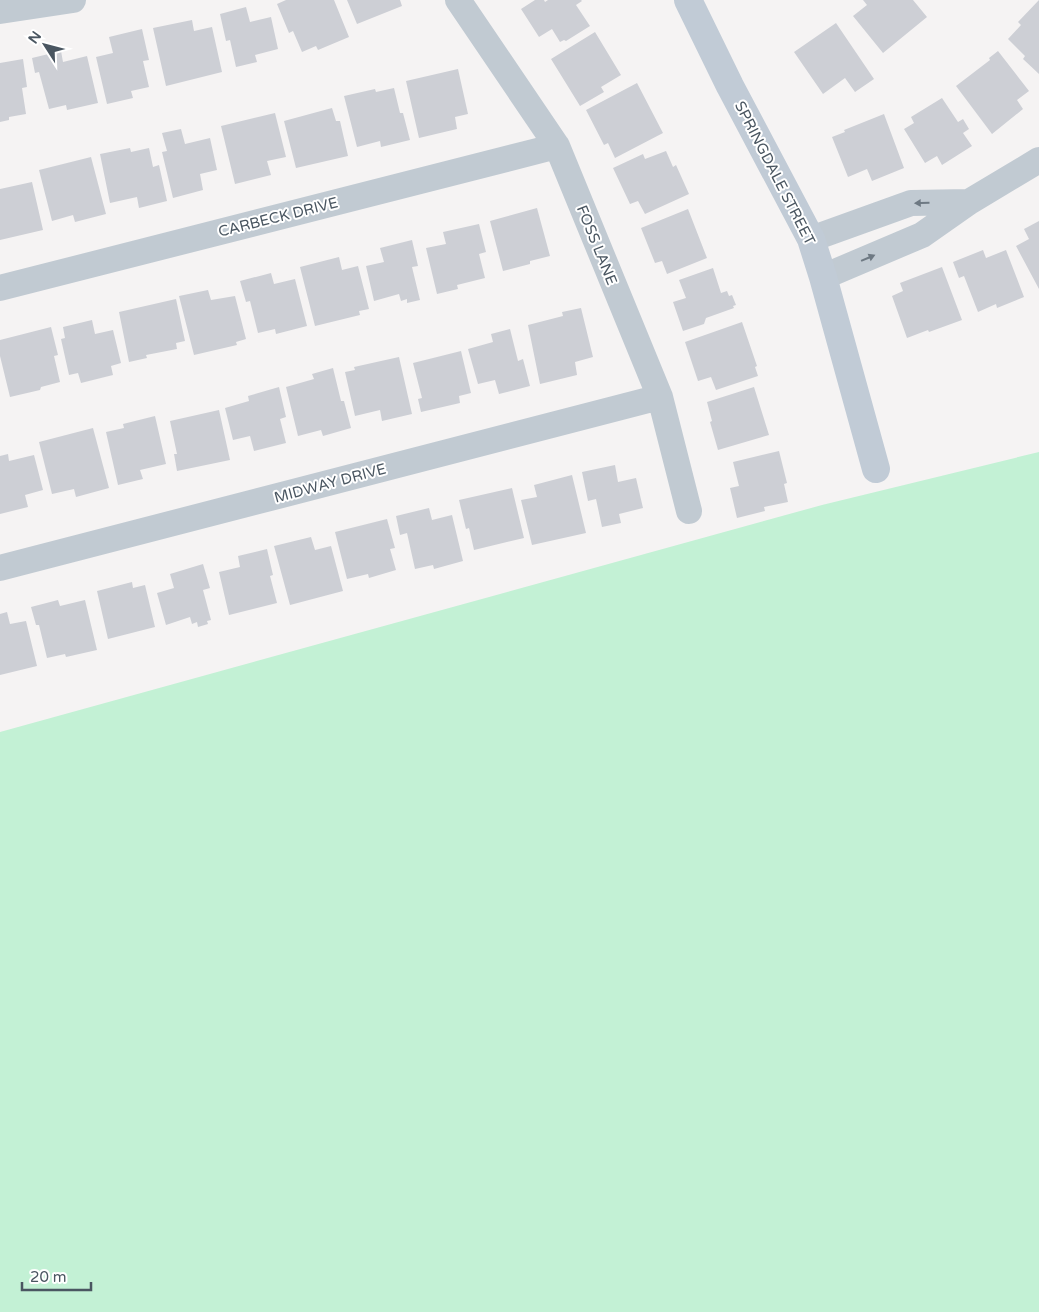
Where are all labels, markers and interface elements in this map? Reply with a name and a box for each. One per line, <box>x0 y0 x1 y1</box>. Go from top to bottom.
north arrow <box>20 20 70 70</box>
text: N <box>25 28 45 47</box>
street label: SPRINGDALE STREET <box>731 98 819 248</box>
street label: CARBECK DRIVE <box>216 193 340 241</box>
one-way arrow <box>914 199 930 207</box>
street label: FOSS LANE <box>573 202 621 288</box>
one-way arrow <box>861 254 875 262</box>
street label: MIDWAY DRIVE <box>272 459 388 507</box>
scale bar <box>22 1260 91 1292</box>
text: 20 m <box>30 1268 67 1286</box>

